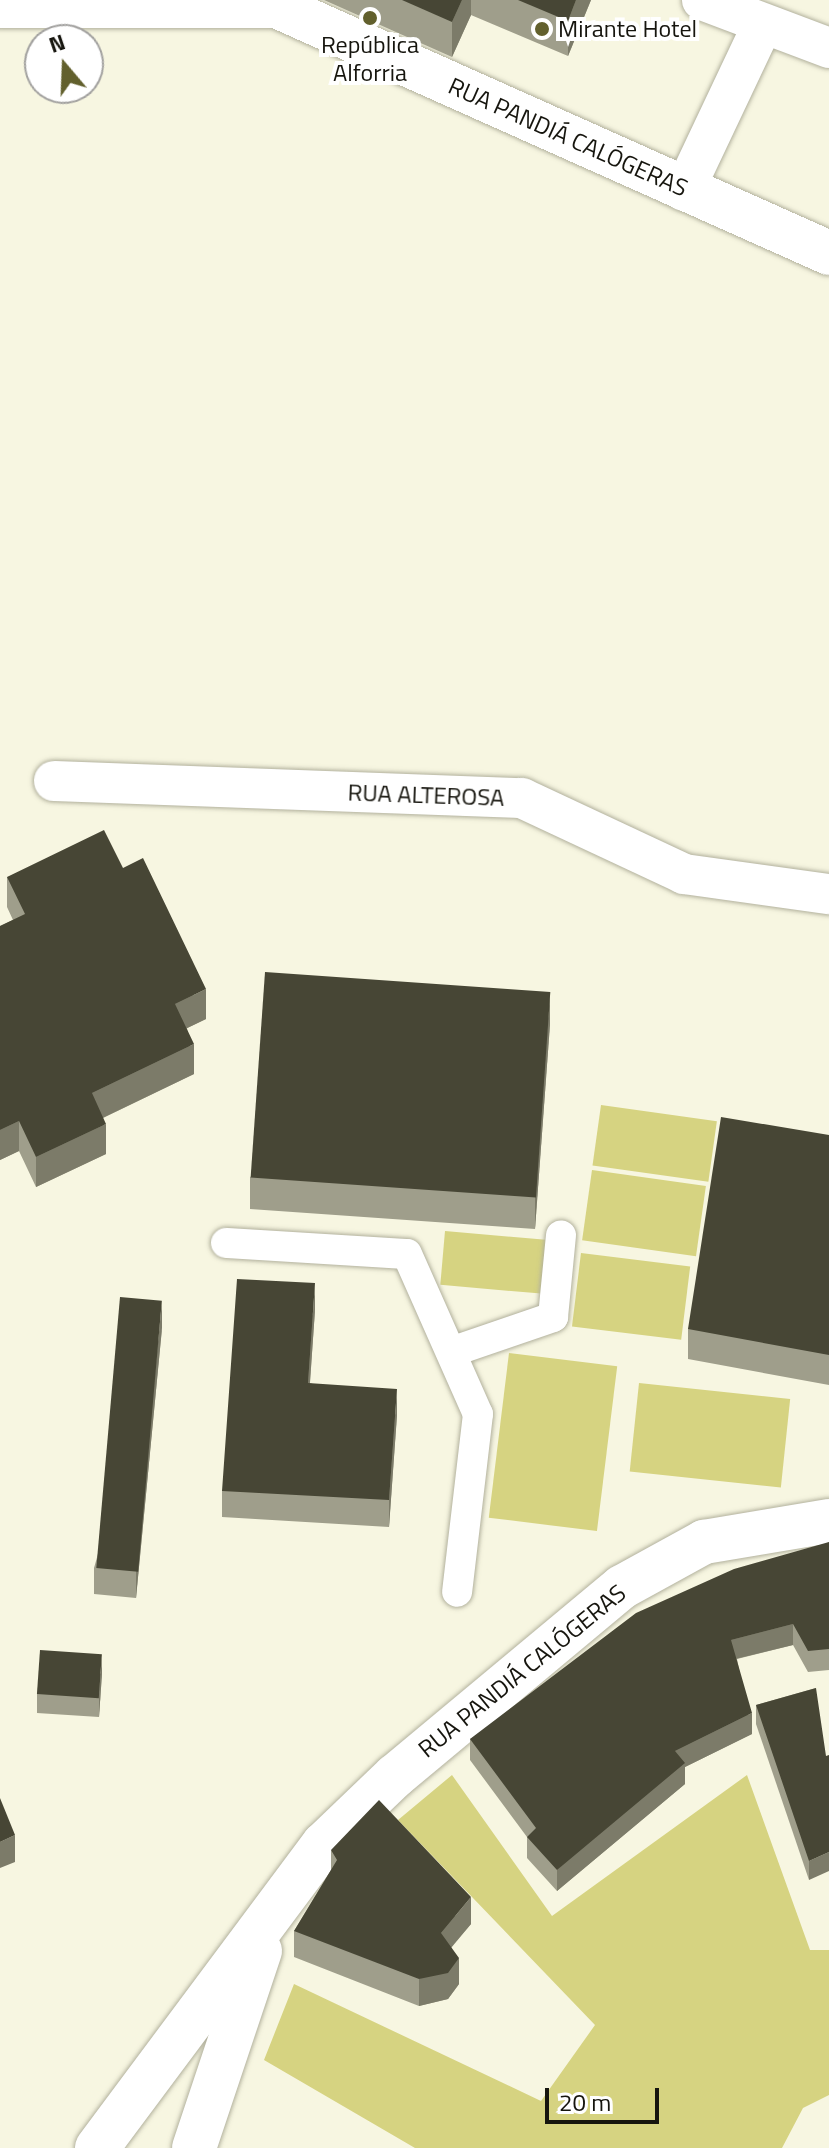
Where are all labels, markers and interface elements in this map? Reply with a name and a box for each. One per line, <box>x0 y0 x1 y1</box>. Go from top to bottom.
marker: República Alforria <box>361 9 379 27</box>
place label: Mirante Hotel <box>558 15 697 43</box>
marker: Mirante Hotel <box>533 20 551 38</box>
north arrow <box>24 24 104 104</box>
text: N <box>44 25 70 62</box>
place label: República Alforria <box>321 31 419 87</box>
street label: RUA PANDIÁ CALÓGERAS <box>444 71 692 203</box>
street label: RUA ALTEROSA <box>347 778 505 812</box>
street label: RUA PANDIÁ CALÓGERAS <box>412 1578 632 1764</box>
scale bar <box>549 2072 663 2122</box>
text: 20 m <box>559 2084 611 2120</box>

